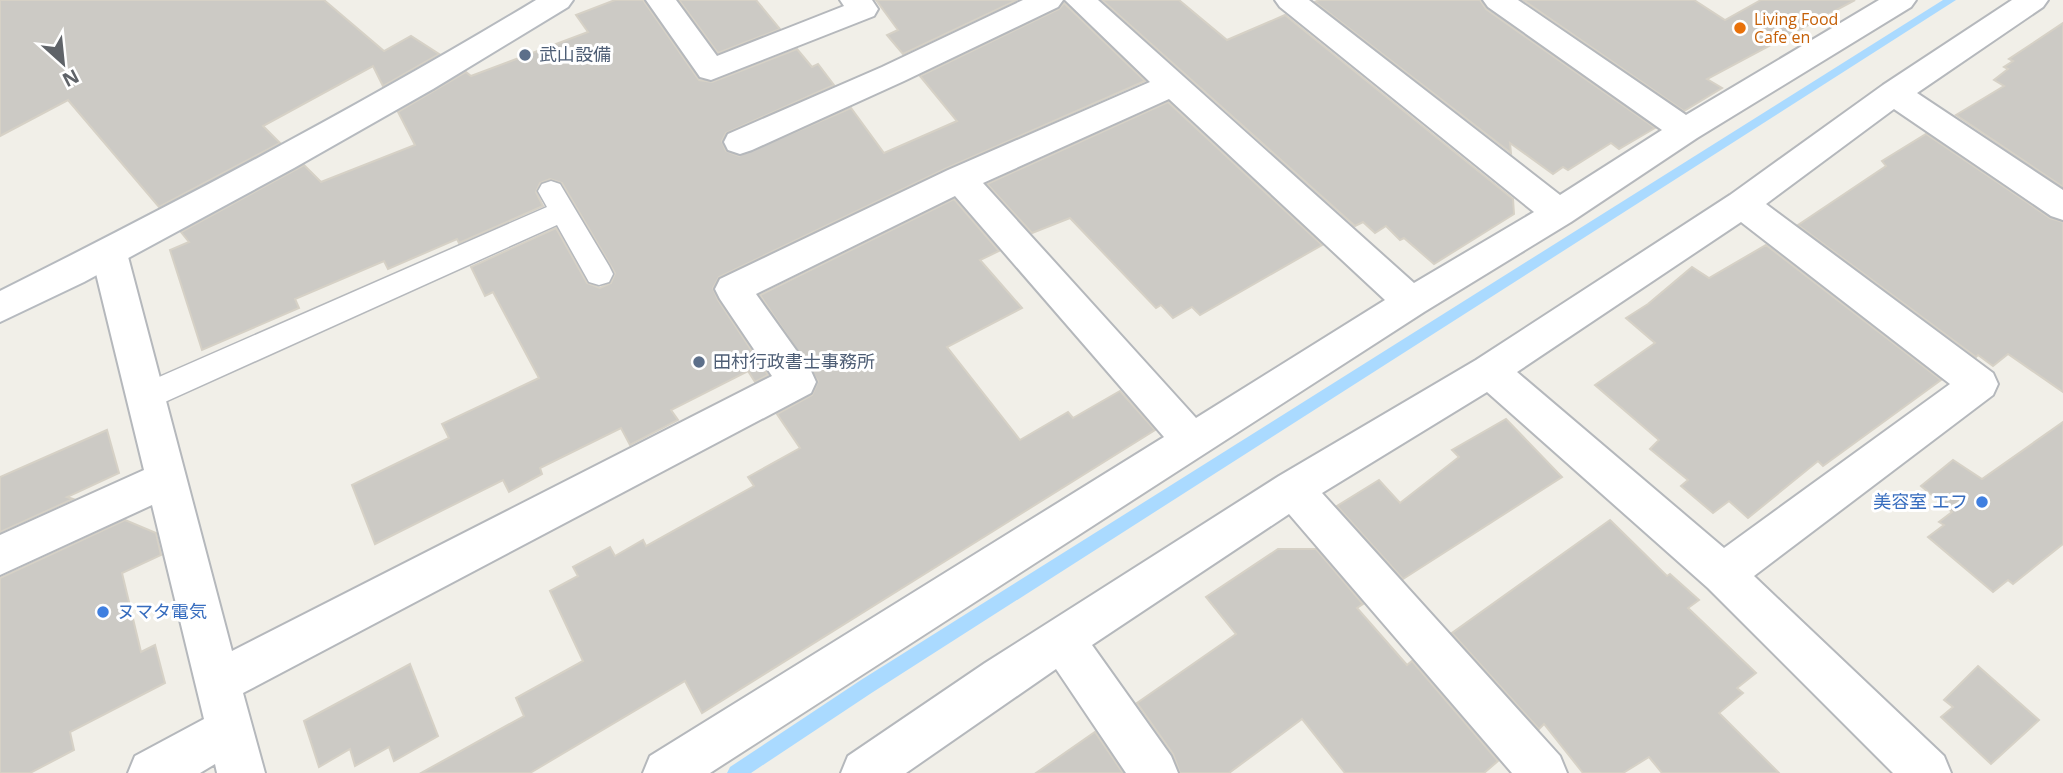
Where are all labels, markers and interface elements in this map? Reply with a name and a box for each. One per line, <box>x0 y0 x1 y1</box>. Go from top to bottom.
place label: Living Food Cafe en <box>1754 8 1838 48</box>
marker: Living Food Cafe en <box>1732 20 1748 36</box>
north arrow <box>28 28 98 98</box>
place label: 武山設備 <box>539 42 611 66</box>
marker: 武山設備 <box>517 47 533 63</box>
text: N <box>58 63 84 93</box>
place label: 田村行政書士事務所 <box>713 349 875 373</box>
marker: 田村行政書士事務所 <box>691 354 707 370</box>
place label: 美容室 エフ <box>1873 489 1968 513</box>
marker: 美容室 エフ <box>1974 494 1990 510</box>
place label: ヌマタ電気 <box>117 599 207 623</box>
marker: ヌマタ電気 <box>95 604 111 620</box>

